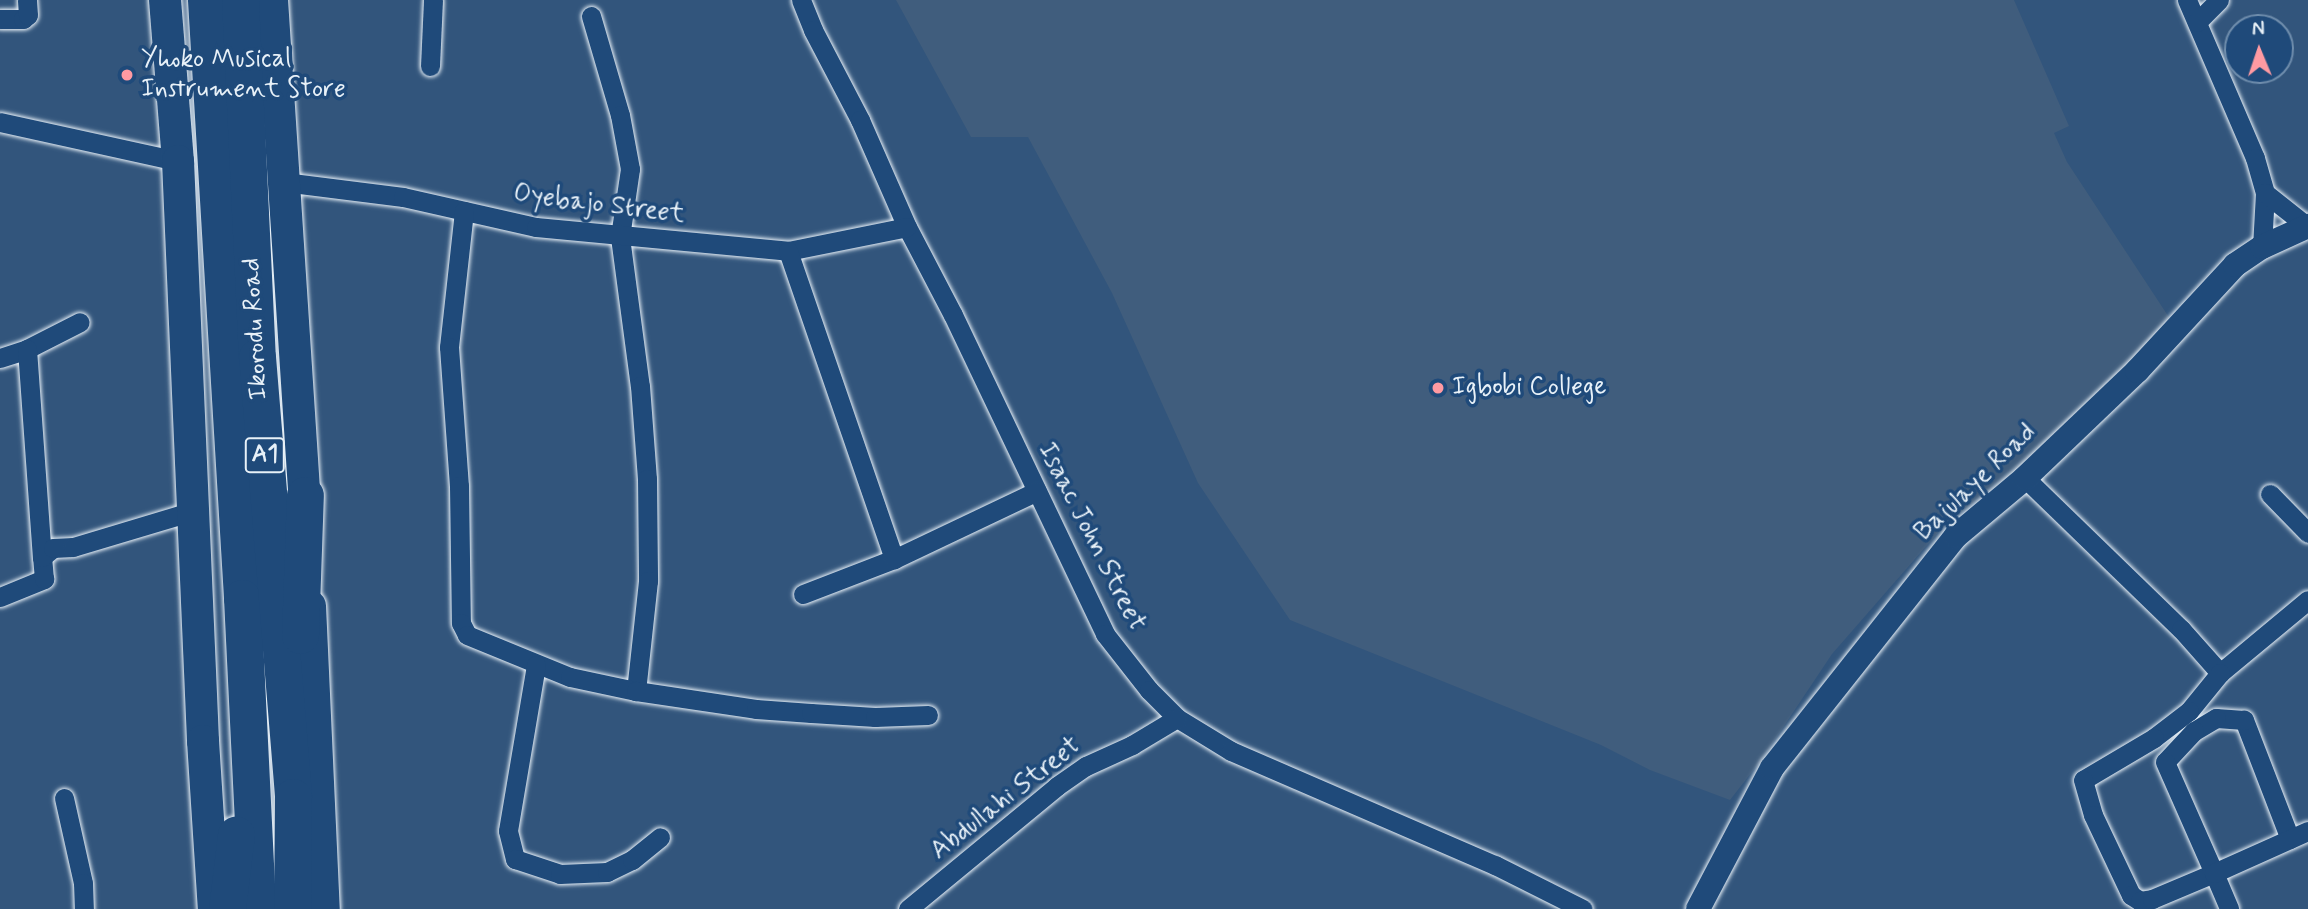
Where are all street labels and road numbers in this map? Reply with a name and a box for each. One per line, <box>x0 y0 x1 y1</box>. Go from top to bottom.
street label: Oyebajo Street <box>512 179 686 231</box>
street label: Ikorodu Road <box>237 258 275 400</box>
street label: Bajulaye Road <box>1910 418 2042 548</box>
road number: A1 <box>244 434 286 476</box>
street label: Isaac John Street <box>1029 436 1153 638</box>
street label: Abdullahi Street <box>925 731 1087 867</box>

